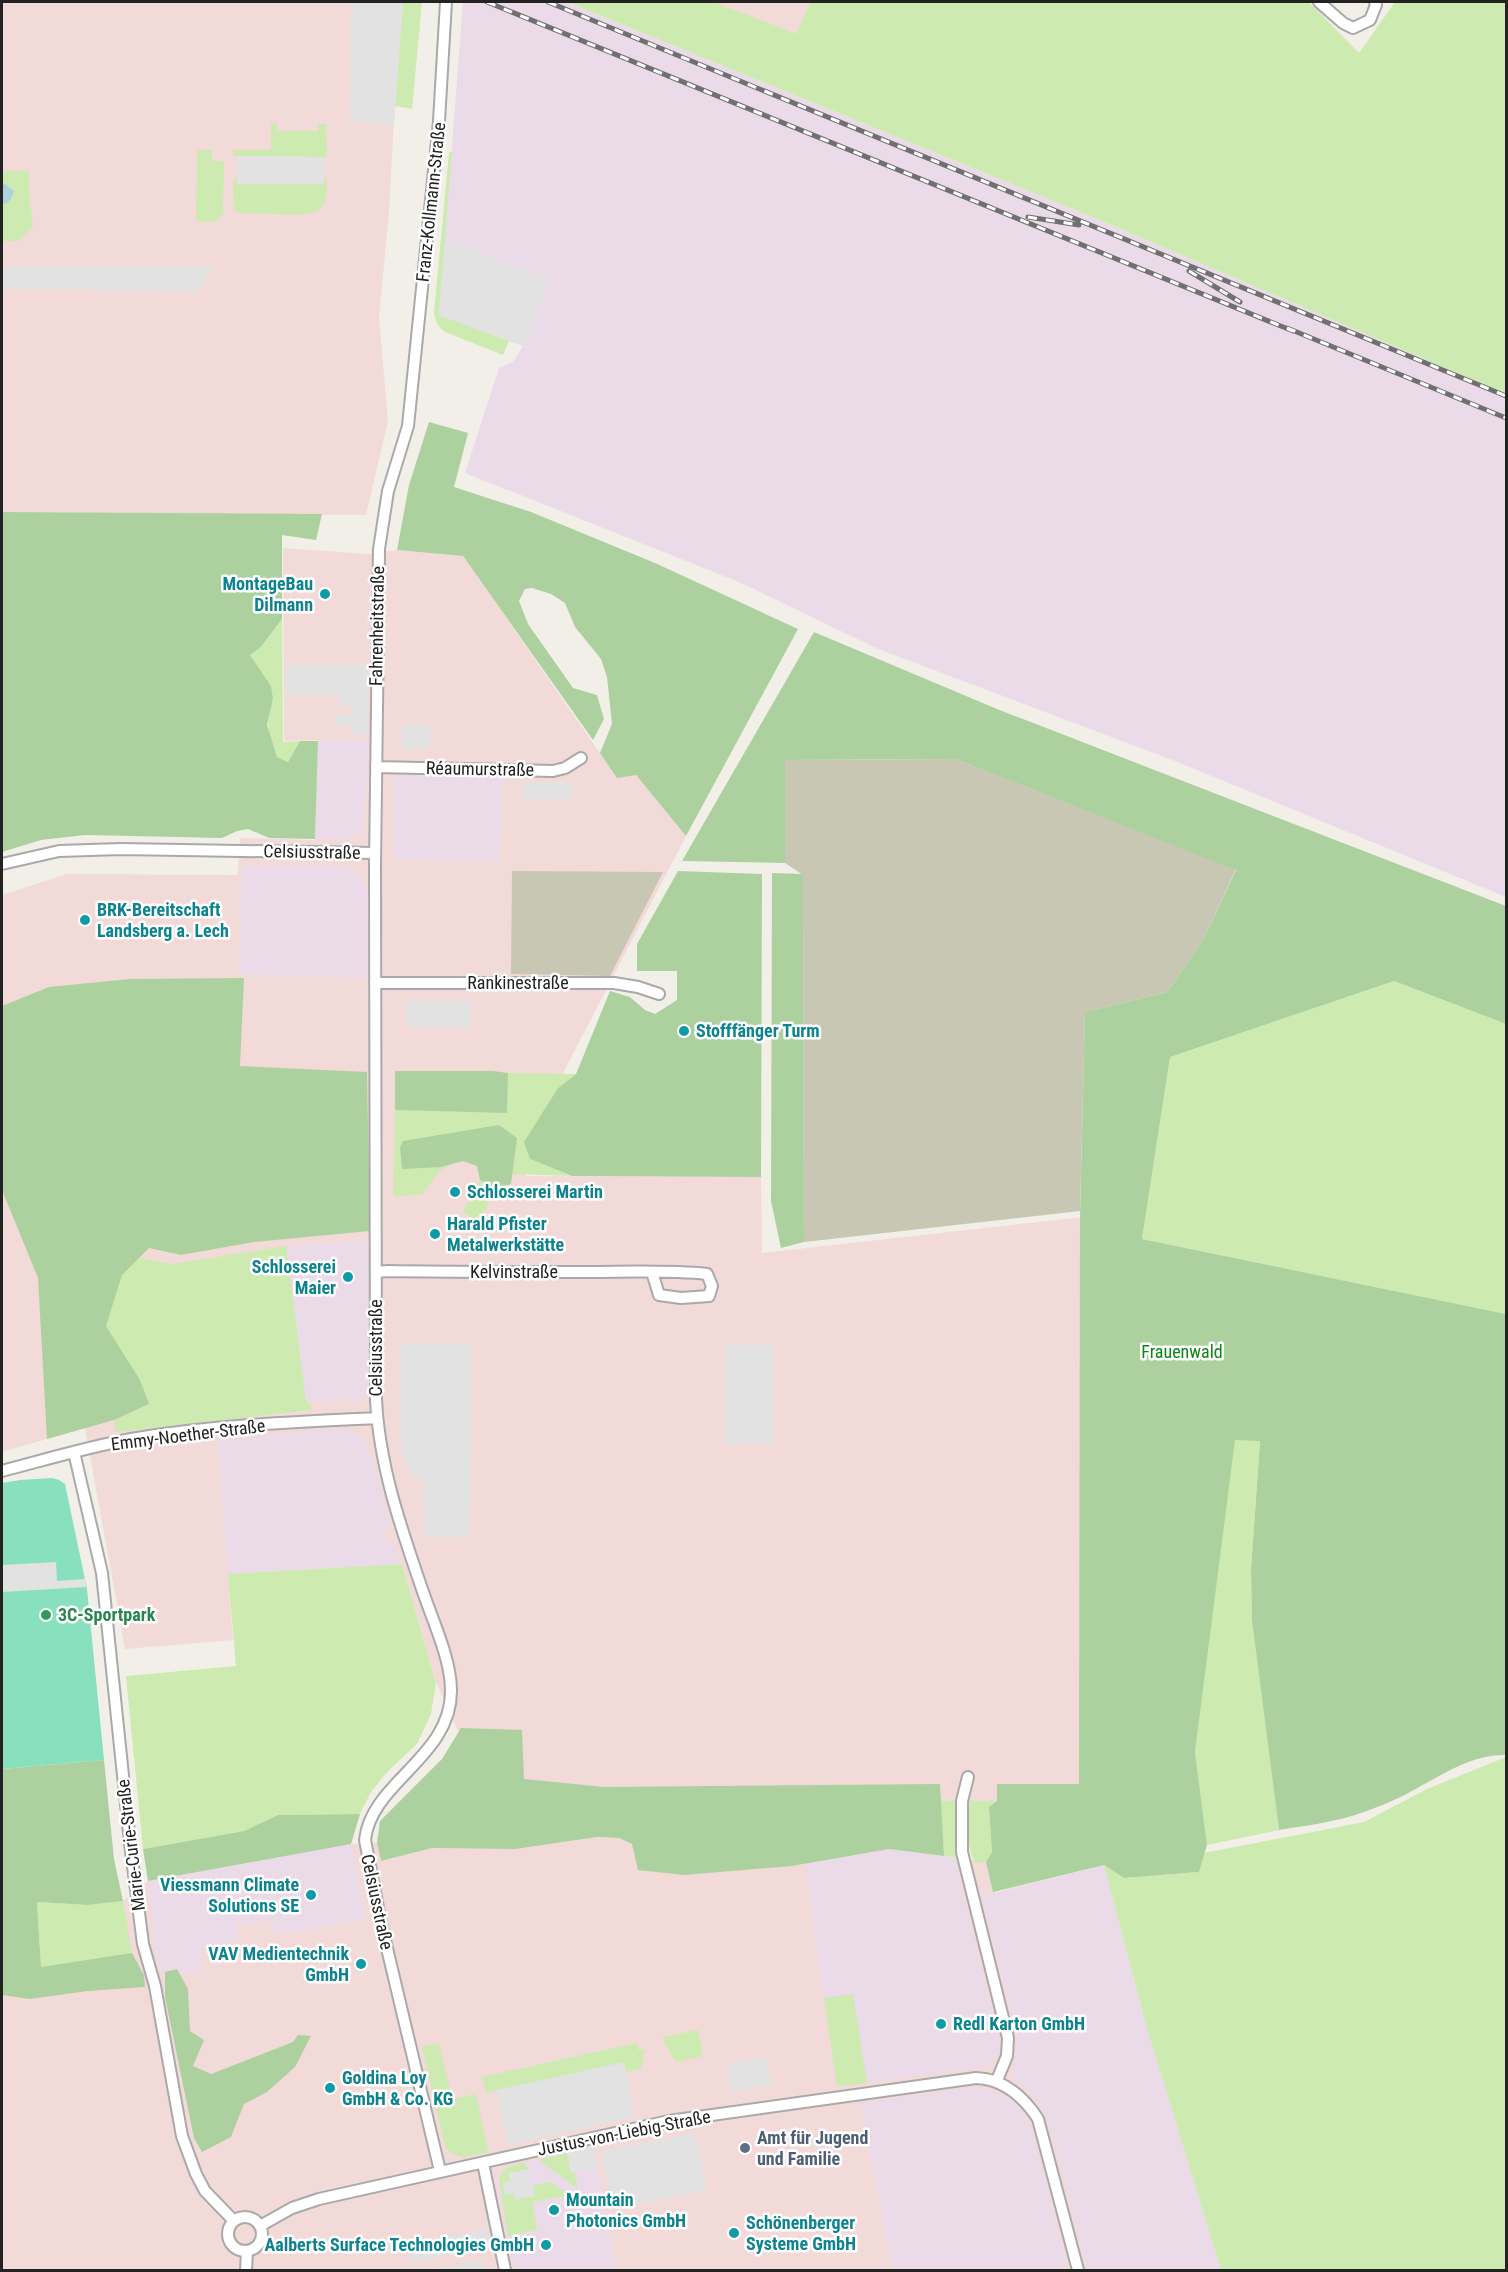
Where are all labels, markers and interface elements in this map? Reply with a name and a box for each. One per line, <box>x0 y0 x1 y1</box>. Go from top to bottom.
street label: Franz-Kollmann-Straße <box>412 121 449 283</box>
street label: Fahrenheitstraße <box>365 566 388 686</box>
place label: MontageBau Dilmann <box>222 573 313 615</box>
marker: MontageBau Dilmann <box>318 587 332 601</box>
street label: Réaumurstraße <box>426 757 534 780</box>
street label: Celsiusstraße <box>263 840 361 863</box>
place label: BRK-Bereitschaft Landsberg a. Lech <box>97 899 229 941</box>
marker: BRK-Bereitschaft Landsberg a. Lech <box>78 913 92 927</box>
street label: Rankinestraße <box>467 972 569 993</box>
place label: Stofffänger Turm <box>696 1020 820 1041</box>
marker: Stofffänger Turm <box>677 1024 691 1038</box>
place label: Schlosserei Martin <box>467 1181 603 1202</box>
marker: Schlosserei Martin <box>448 1185 462 1199</box>
place label: Harald Pfister Metalwerkstätte <box>447 1213 565 1255</box>
marker: Harald Pfister Metalwerkstätte <box>428 1227 442 1241</box>
place label: Schlosserei Maier <box>252 1256 336 1298</box>
street label: Kelvinstraße <box>470 1261 558 1282</box>
marker: Schlosserei Maier <box>341 1270 355 1284</box>
street label: Celsiusstraße <box>365 1299 386 1397</box>
park label: Frauenwald <box>1141 1341 1223 1362</box>
street label: Emmy-Noether-Straße <box>110 1415 266 1454</box>
place label: 3C-Sportpark <box>58 1604 156 1625</box>
marker: 3C-Sportpark <box>39 1608 53 1622</box>
street label: Marie-Curie-Straße <box>112 1778 149 1912</box>
street label: Celsiusstraße <box>357 1852 398 1952</box>
place label: Viessmann Climate Solutions SE <box>160 1874 299 1916</box>
marker: Viessmann Climate Solutions SE <box>304 1888 318 1902</box>
place label: VAV Medientechnik GmbH <box>208 1943 349 1985</box>
marker: VAV Medientechnik GmbH <box>354 1957 368 1971</box>
place label: Redl Karton GmbH <box>953 2013 1085 2034</box>
marker: Redl Karton GmbH <box>934 2017 948 2031</box>
place label: Goldina Loy GmbH & Co. KG <box>342 2067 453 2109</box>
marker: Goldina Loy GmbH & Co. KG <box>323 2081 337 2095</box>
street label: Justus-von-Liebig-Straße <box>536 2105 712 2160</box>
place label: Amt für Jugend und Familie <box>757 2127 868 2169</box>
marker: Amt für Jugend und Familie <box>738 2141 752 2155</box>
place label: Mountain Photonics GmbH <box>566 2189 686 2231</box>
marker: Mountain Photonics GmbH <box>547 2203 561 2217</box>
place label: Schönenberger Systeme GmbH <box>746 2212 856 2254</box>
marker: Schönenberger Systeme GmbH <box>727 2226 741 2240</box>
place label: Aalberts Surface Technologies GmbH <box>264 2234 534 2255</box>
marker: Aalberts Surface Technologies GmbH <box>539 2238 553 2252</box>

